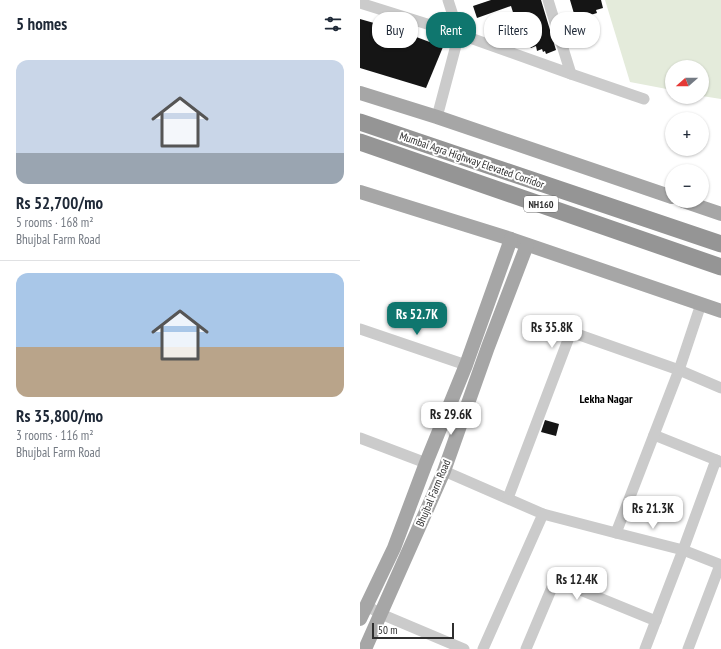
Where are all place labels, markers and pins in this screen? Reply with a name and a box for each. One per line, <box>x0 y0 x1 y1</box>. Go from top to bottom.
pin: Rs 52.7K <box>376 302 458 336</box>
pin: Rs 35.8K <box>511 315 593 349</box>
pin: Rs 29.6K <box>410 402 492 436</box>
pin: Rs 21.3K <box>612 496 694 530</box>
pin: Rs 12.4K <box>536 567 618 601</box>

